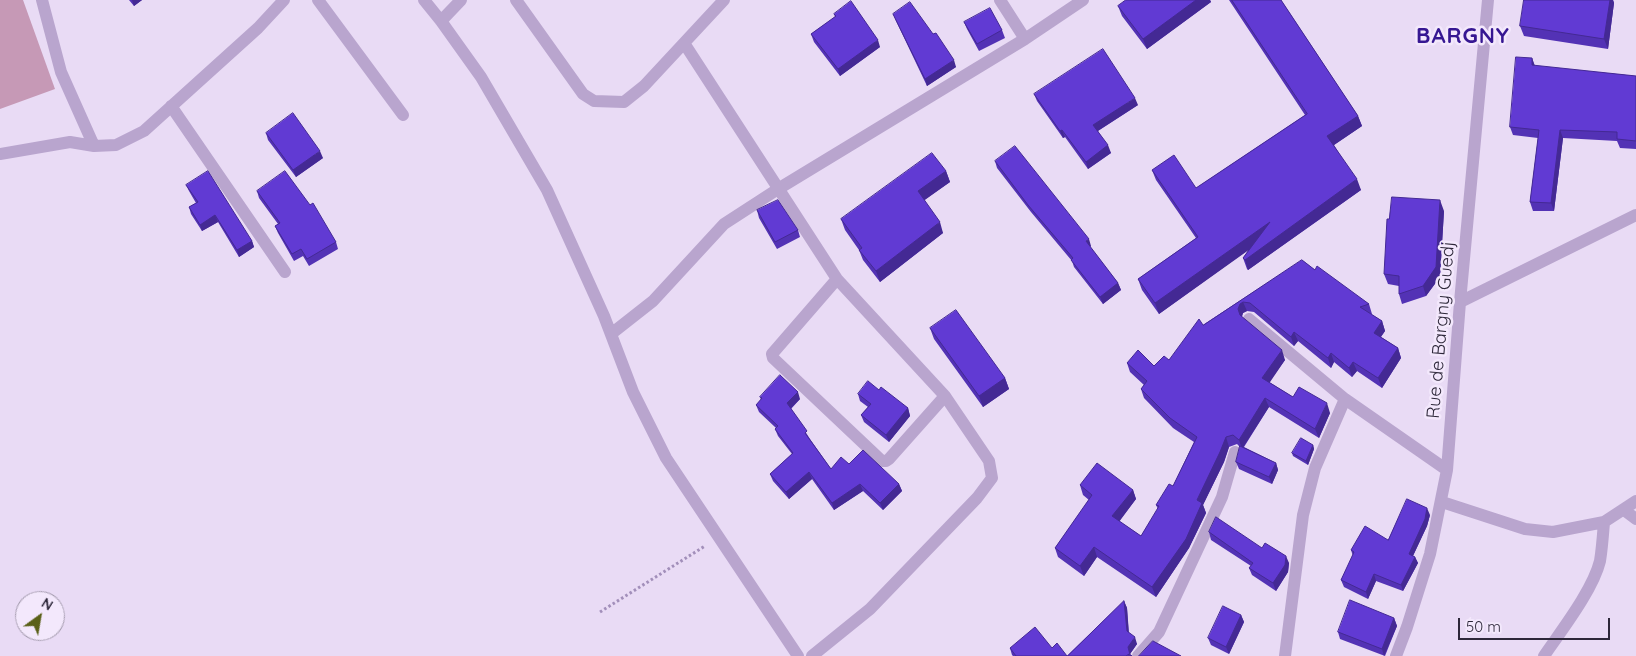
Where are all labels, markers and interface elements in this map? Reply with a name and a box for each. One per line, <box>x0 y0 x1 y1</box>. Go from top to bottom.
district label: BARGNY <box>1415 23 1511 49</box>
street label: Rue de Bargny Guedj <box>1422 240 1460 420</box>
north arrow <box>15 591 65 641</box>
text: N <box>38 594 57 614</box>
scale bar <box>1461 608 1614 640</box>
text: 50 m <box>1466 617 1501 636</box>

